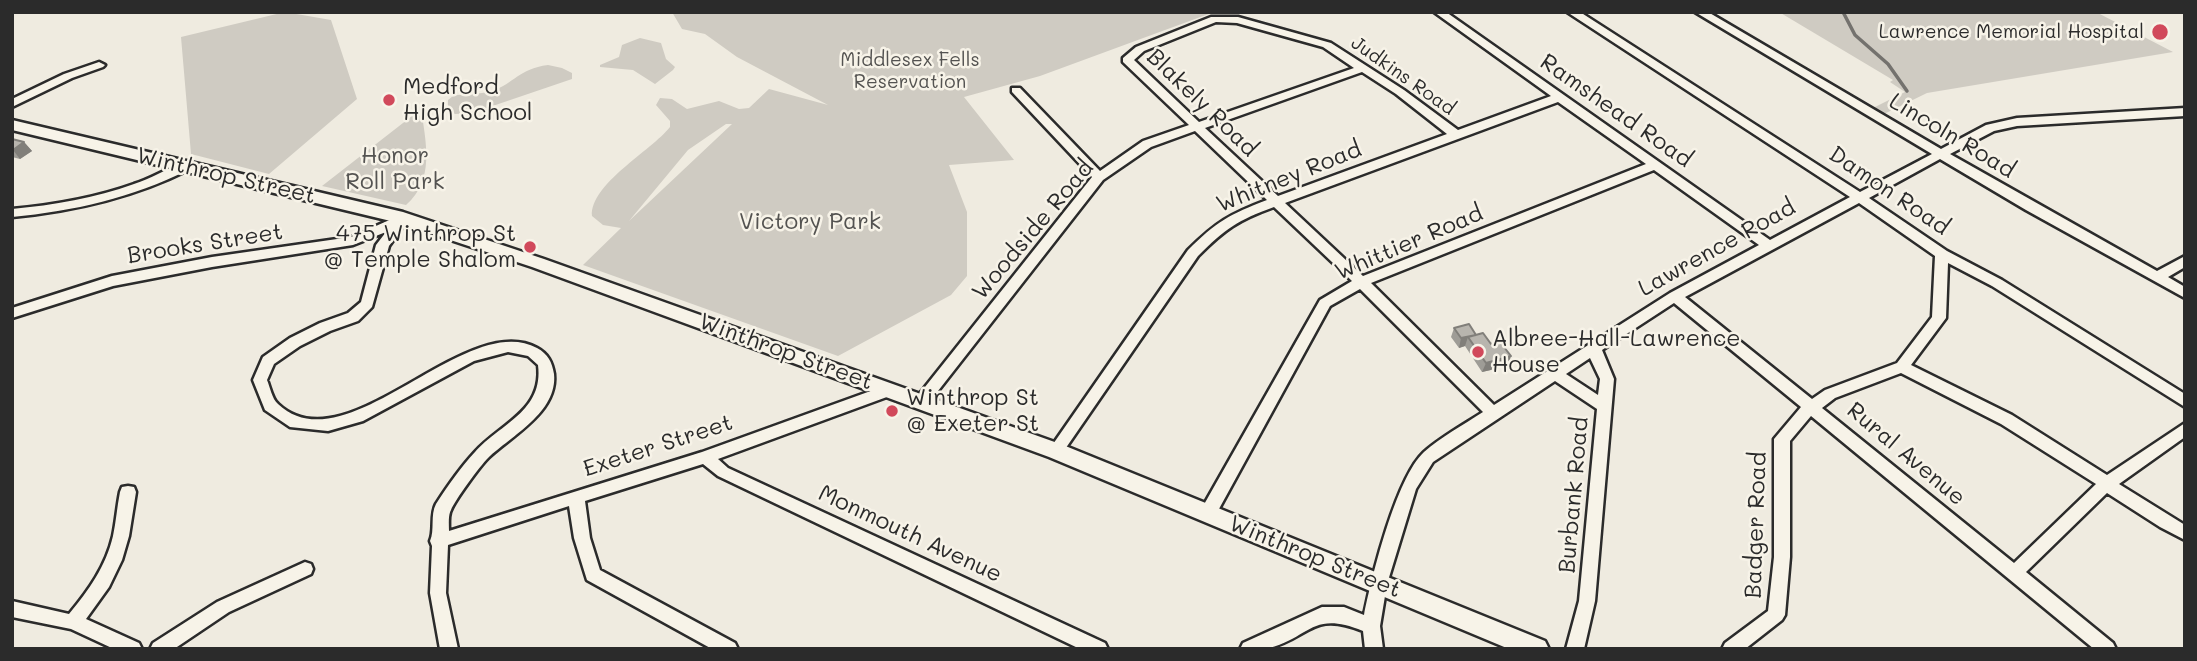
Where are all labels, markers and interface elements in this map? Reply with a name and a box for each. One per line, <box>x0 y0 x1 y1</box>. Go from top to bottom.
place label: Lawrence Memorial Hospital <box>1879 21 2144 43</box>
marker: Lawrence Memorial Hospital <box>2150 22 2170 42</box>
street label: Judkins Road <box>1347 32 1459 120</box>
street label: Blakely Road <box>1141 43 1263 163</box>
street label: Ramshead Road <box>1535 48 1697 174</box>
park label: Middlesex Fells Reservation <box>840 49 980 93</box>
place label: Medford High School <box>403 73 533 127</box>
street label: Lincoln Road <box>1884 88 2020 184</box>
marker: Medford High School <box>381 92 397 108</box>
street label: Whitney Road <box>1212 135 1366 219</box>
street label: Damon Road <box>1823 141 1955 241</box>
street label: Winthrop Street <box>134 142 318 210</box>
park label: Honor Roll Park <box>345 142 445 196</box>
street label: Woodside Road <box>967 155 1099 305</box>
street label: Lawrence Road <box>1634 193 1800 303</box>
street label: Whittier Road <box>1331 199 1487 287</box>
park label: Victory Park <box>739 208 881 236</box>
street label: Brooks Street <box>125 218 285 270</box>
place label: 475 Winthrop St @ Temple Shalom <box>323 220 516 274</box>
marker: 475 Winthrop St @ Temple Shalom <box>522 239 538 255</box>
street label: Winthrop Street <box>695 308 877 396</box>
place label: Albree-Hall-Lawrence House <box>1492 325 1741 379</box>
marker: Albree-Hall-Lawrence House <box>1470 344 1486 360</box>
place label: Winthrop St @ Exeter St <box>906 384 1039 438</box>
street label: Rural Avenue <box>1841 397 1971 511</box>
marker: Winthrop St @ Exeter St <box>884 403 900 419</box>
street label: Exeter Street <box>580 409 736 483</box>
street label: Burbank Road <box>1553 416 1595 574</box>
street label: Badger Road <box>1740 451 1772 599</box>
street label: Monmouth Avenue <box>814 479 1006 589</box>
street label: Winthrop Street <box>1225 510 1405 604</box>

